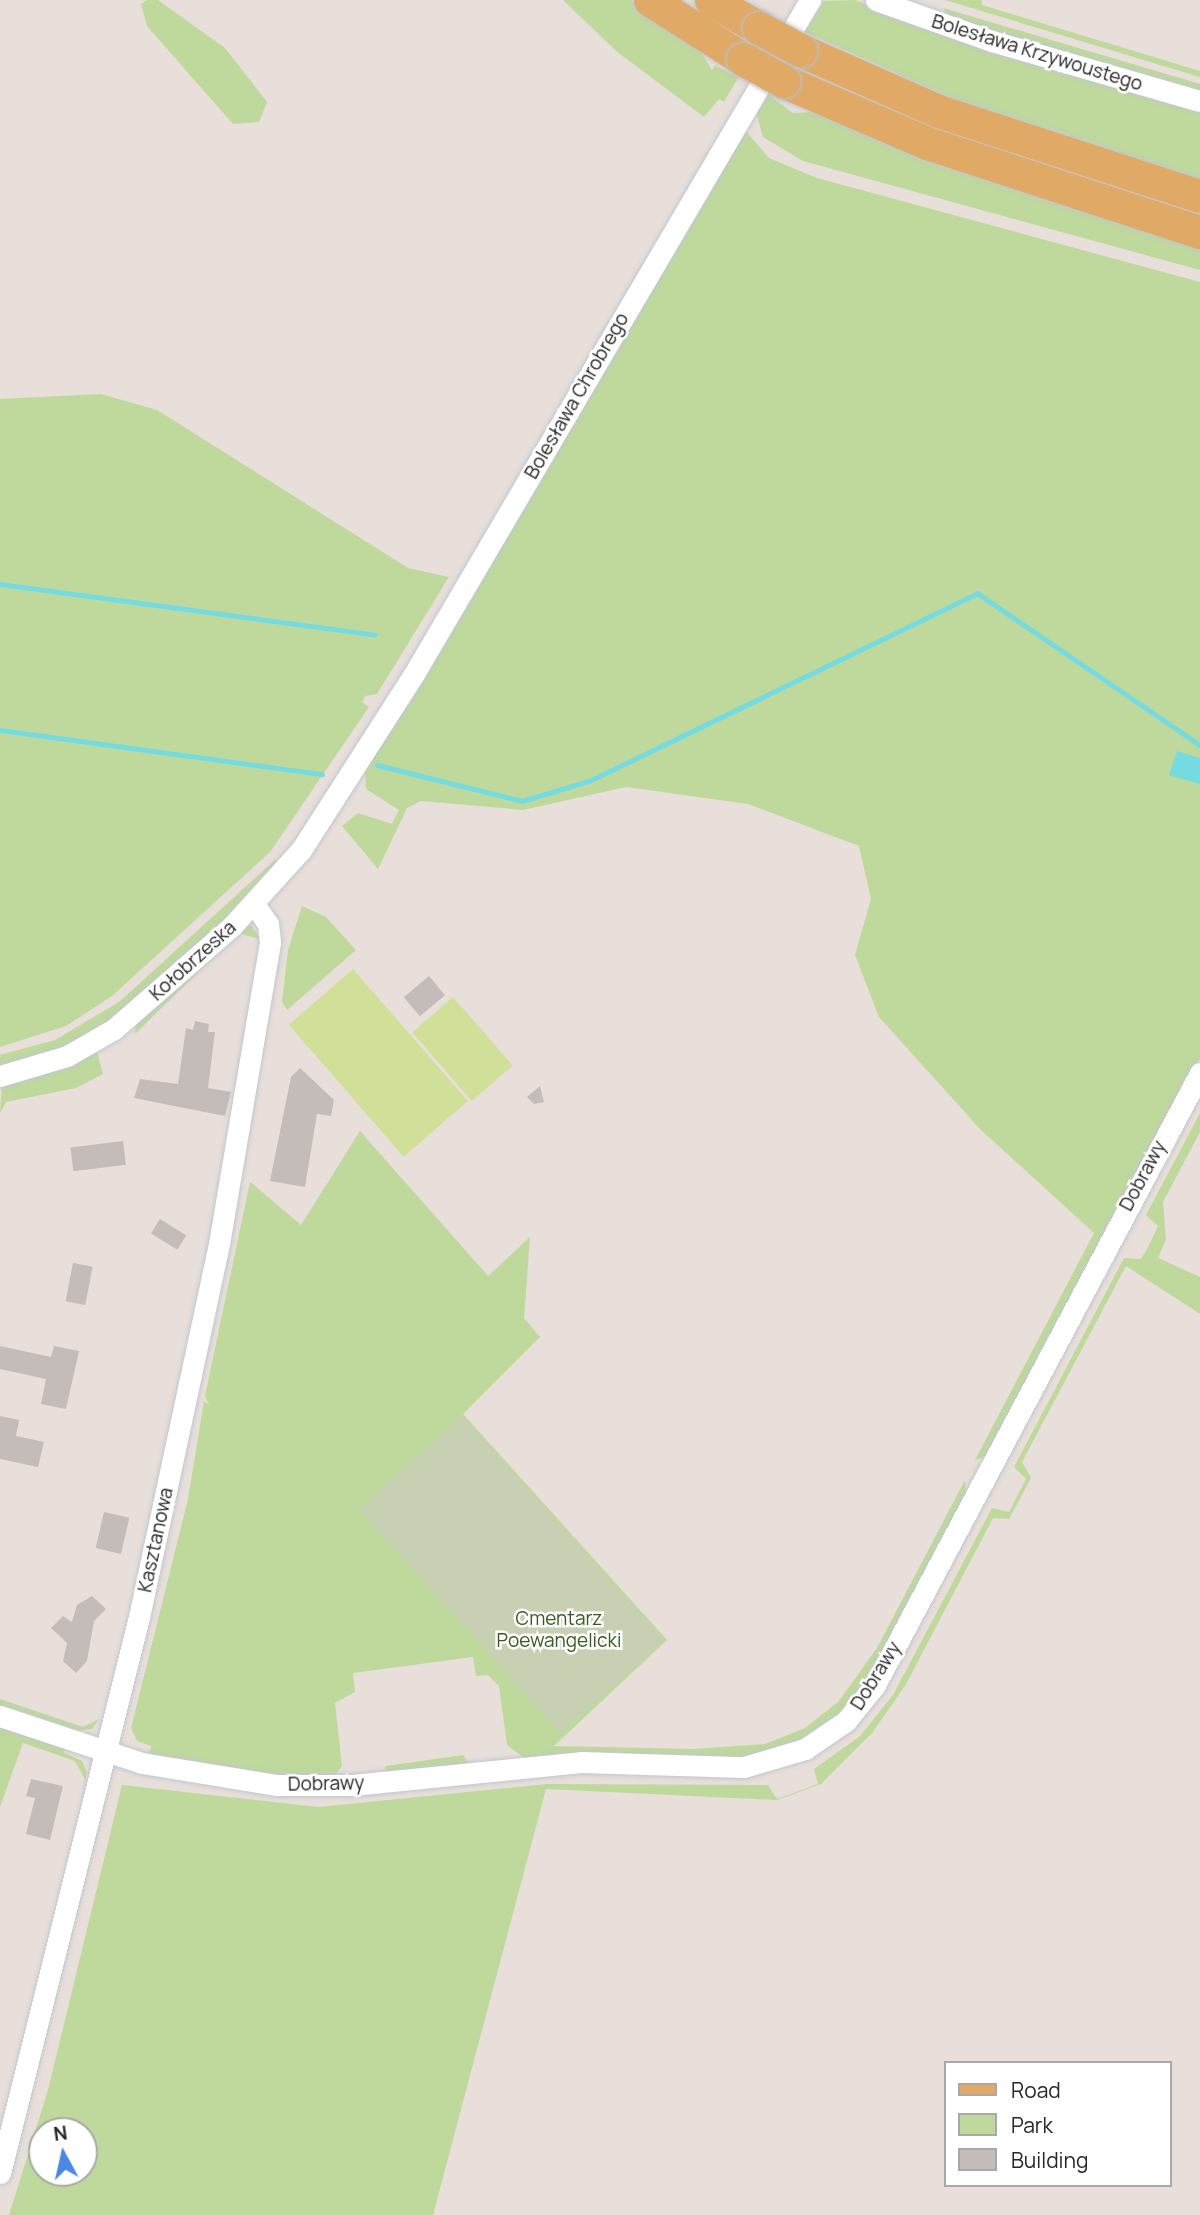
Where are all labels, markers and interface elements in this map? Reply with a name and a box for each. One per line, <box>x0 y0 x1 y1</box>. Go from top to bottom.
street label: Bolesława Krzywoustego <box>929 10 1145 96</box>
street label: Bolesława Chrobrego <box>520 309 634 483</box>
street label: Kołobrzeska <box>145 916 241 1006</box>
street label: Dobrawy <box>1115 1137 1171 1215</box>
street label: Kasztanowa <box>134 1485 178 1595</box>
park label: Cmentarz Poewangelicki <box>497 1608 621 1652</box>
street label: Dobrawy <box>846 1638 906 1714</box>
street label: Dobrawy <box>288 1772 364 1796</box>
legend <box>944 2061 1172 2187</box>
text: Road <box>1011 2076 1061 2104</box>
text: Park <box>1011 2111 1053 2139</box>
north arrow <box>28 2117 98 2187</box>
text: N <box>52 2119 69 2147</box>
text: Building <box>1011 2146 1088 2174</box>

